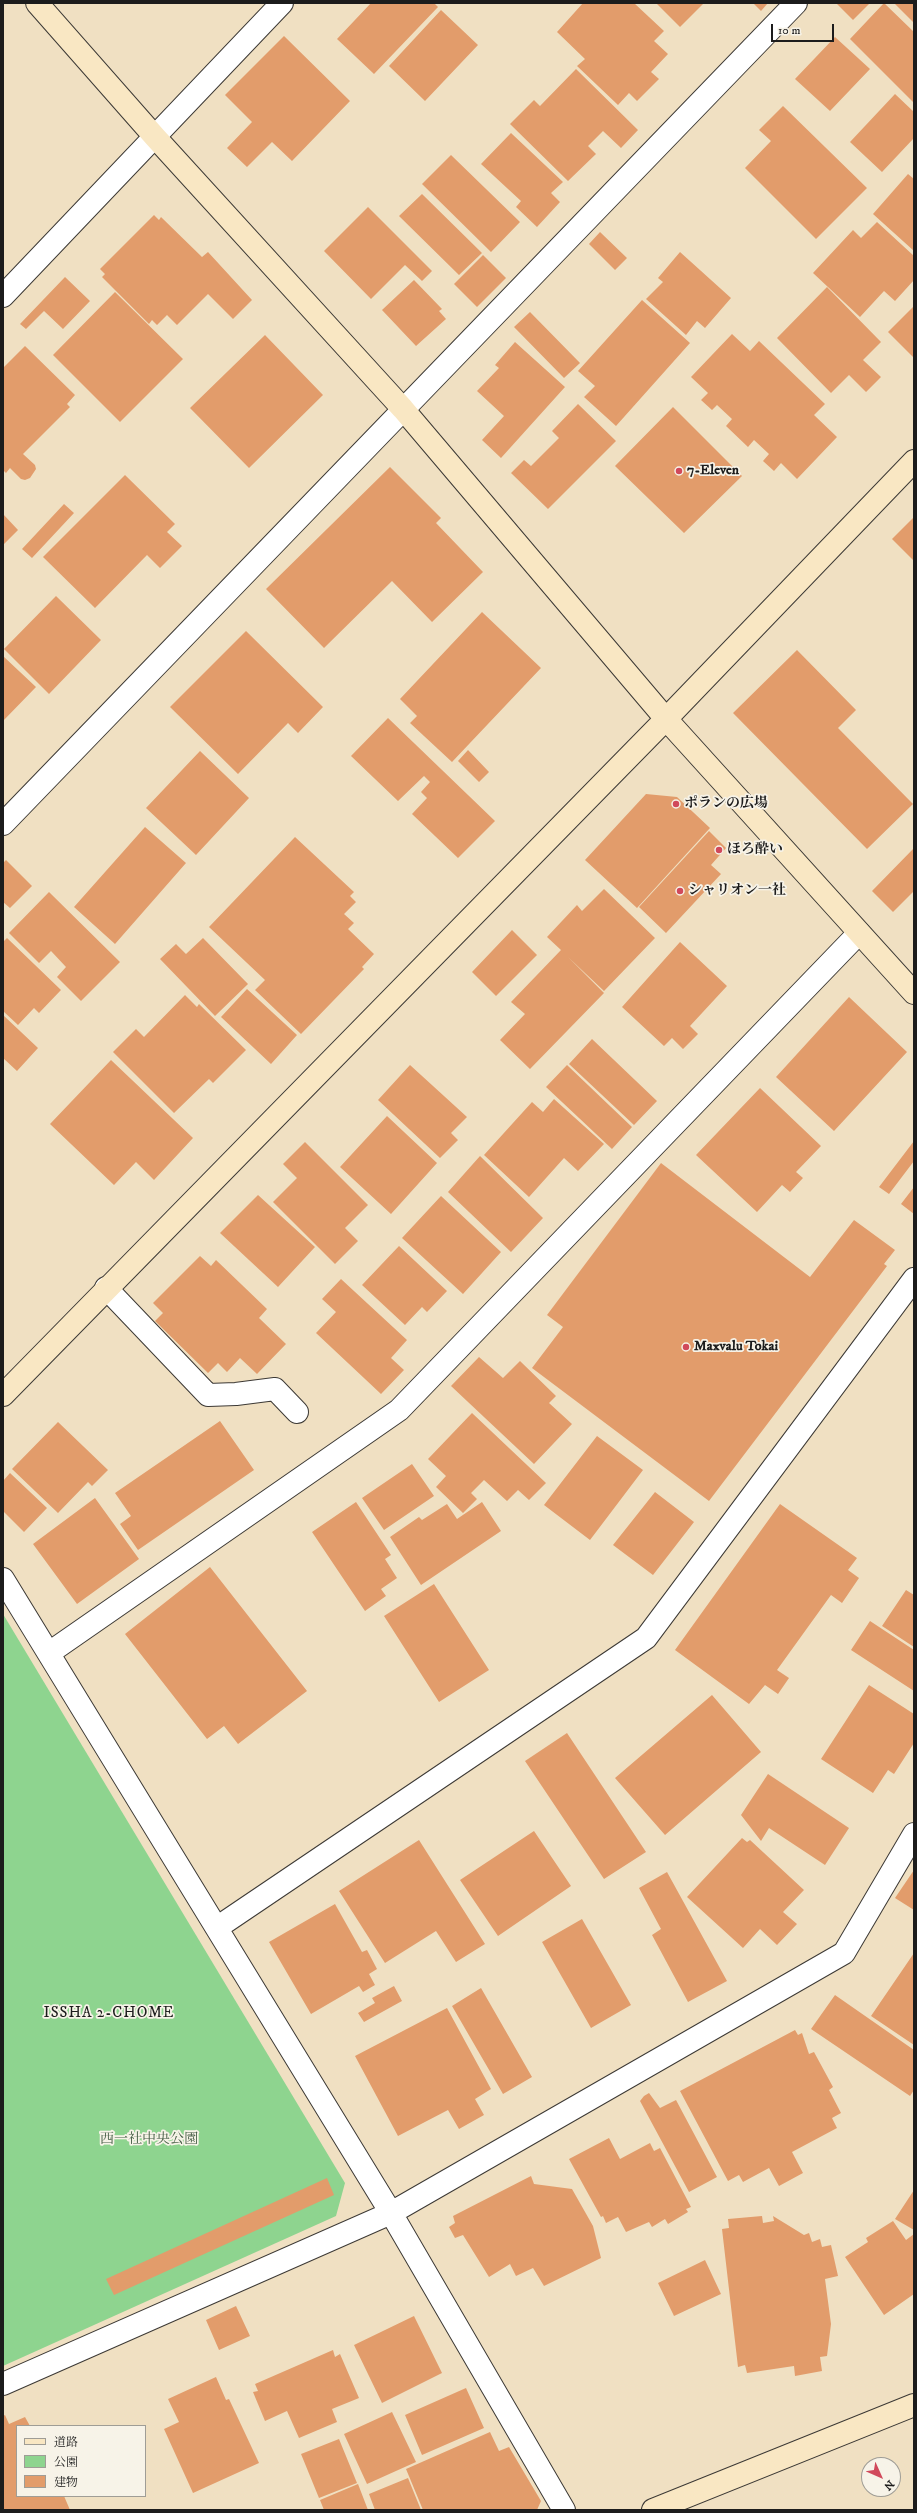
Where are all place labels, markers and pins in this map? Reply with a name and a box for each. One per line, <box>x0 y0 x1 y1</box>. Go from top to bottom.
place label: 7-Eleven <box>687 463 739 479</box>
marker: 7-Eleven <box>674 466 684 476</box>
place label: ポランの広場 <box>684 796 768 812</box>
marker: ポランの広場 <box>671 799 681 809</box>
place label: ほろ酔い <box>727 842 783 858</box>
marker: ほろ酔い <box>714 845 724 855</box>
place label: シャリオン一社 <box>688 883 786 899</box>
marker: シャリオン一社 <box>675 886 685 896</box>
place label: Maxvalu Tokai <box>694 1339 778 1355</box>
marker: Maxvalu Tokai <box>681 1342 691 1352</box>

